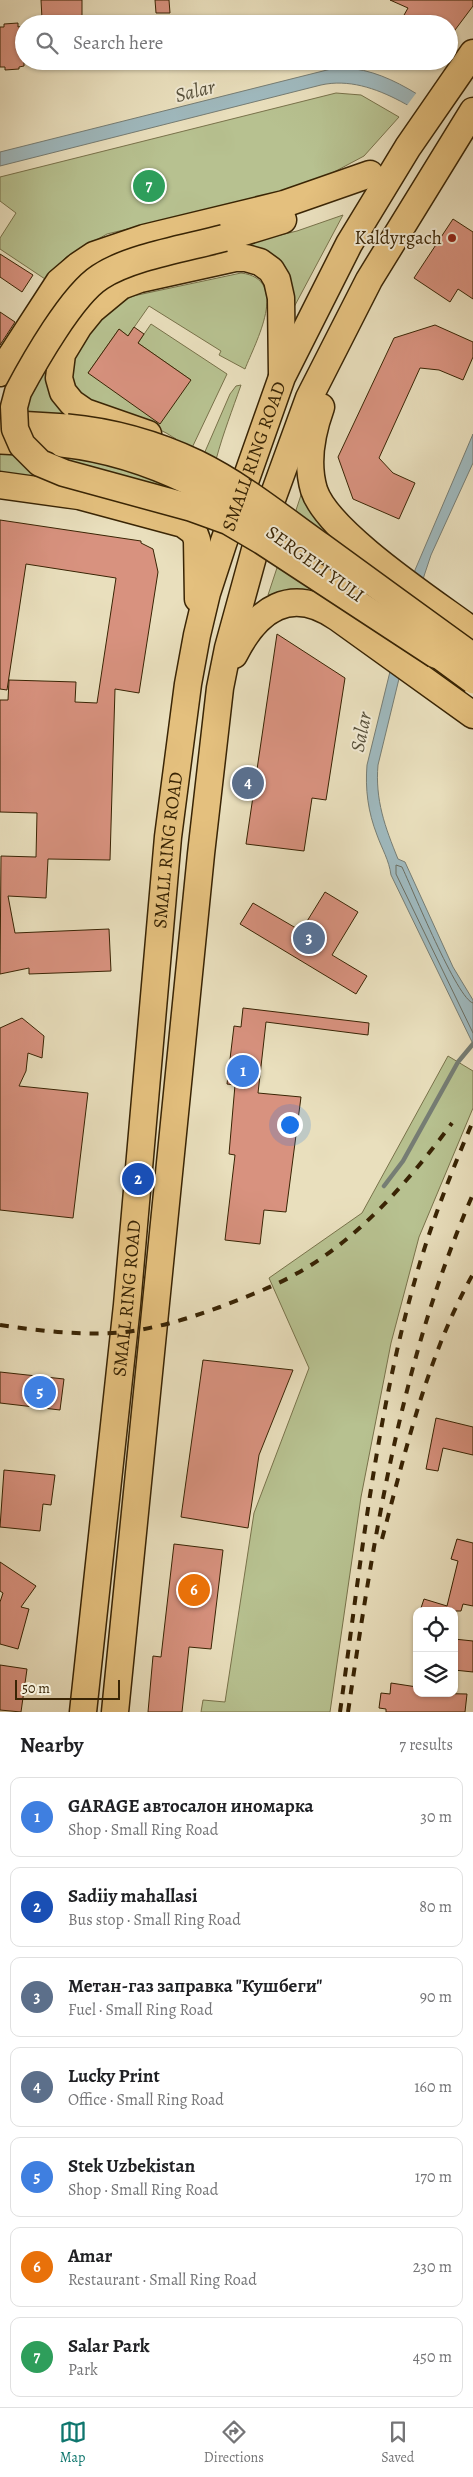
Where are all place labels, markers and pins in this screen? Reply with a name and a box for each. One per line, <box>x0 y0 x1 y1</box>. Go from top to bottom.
pin: 7 <box>133 167 165 205</box>
place label: Kaldyrgach <box>354 225 442 251</box>
marker: Kaldyrgach <box>446 232 458 244</box>
pin: 4 <box>232 764 264 802</box>
pin: 3 <box>293 919 325 957</box>
pin: 1 <box>227 1052 259 1090</box>
pin: 2 <box>122 1160 154 1198</box>
pin: 5 <box>24 1373 56 1411</box>
pin: 6 <box>178 1571 210 1609</box>

